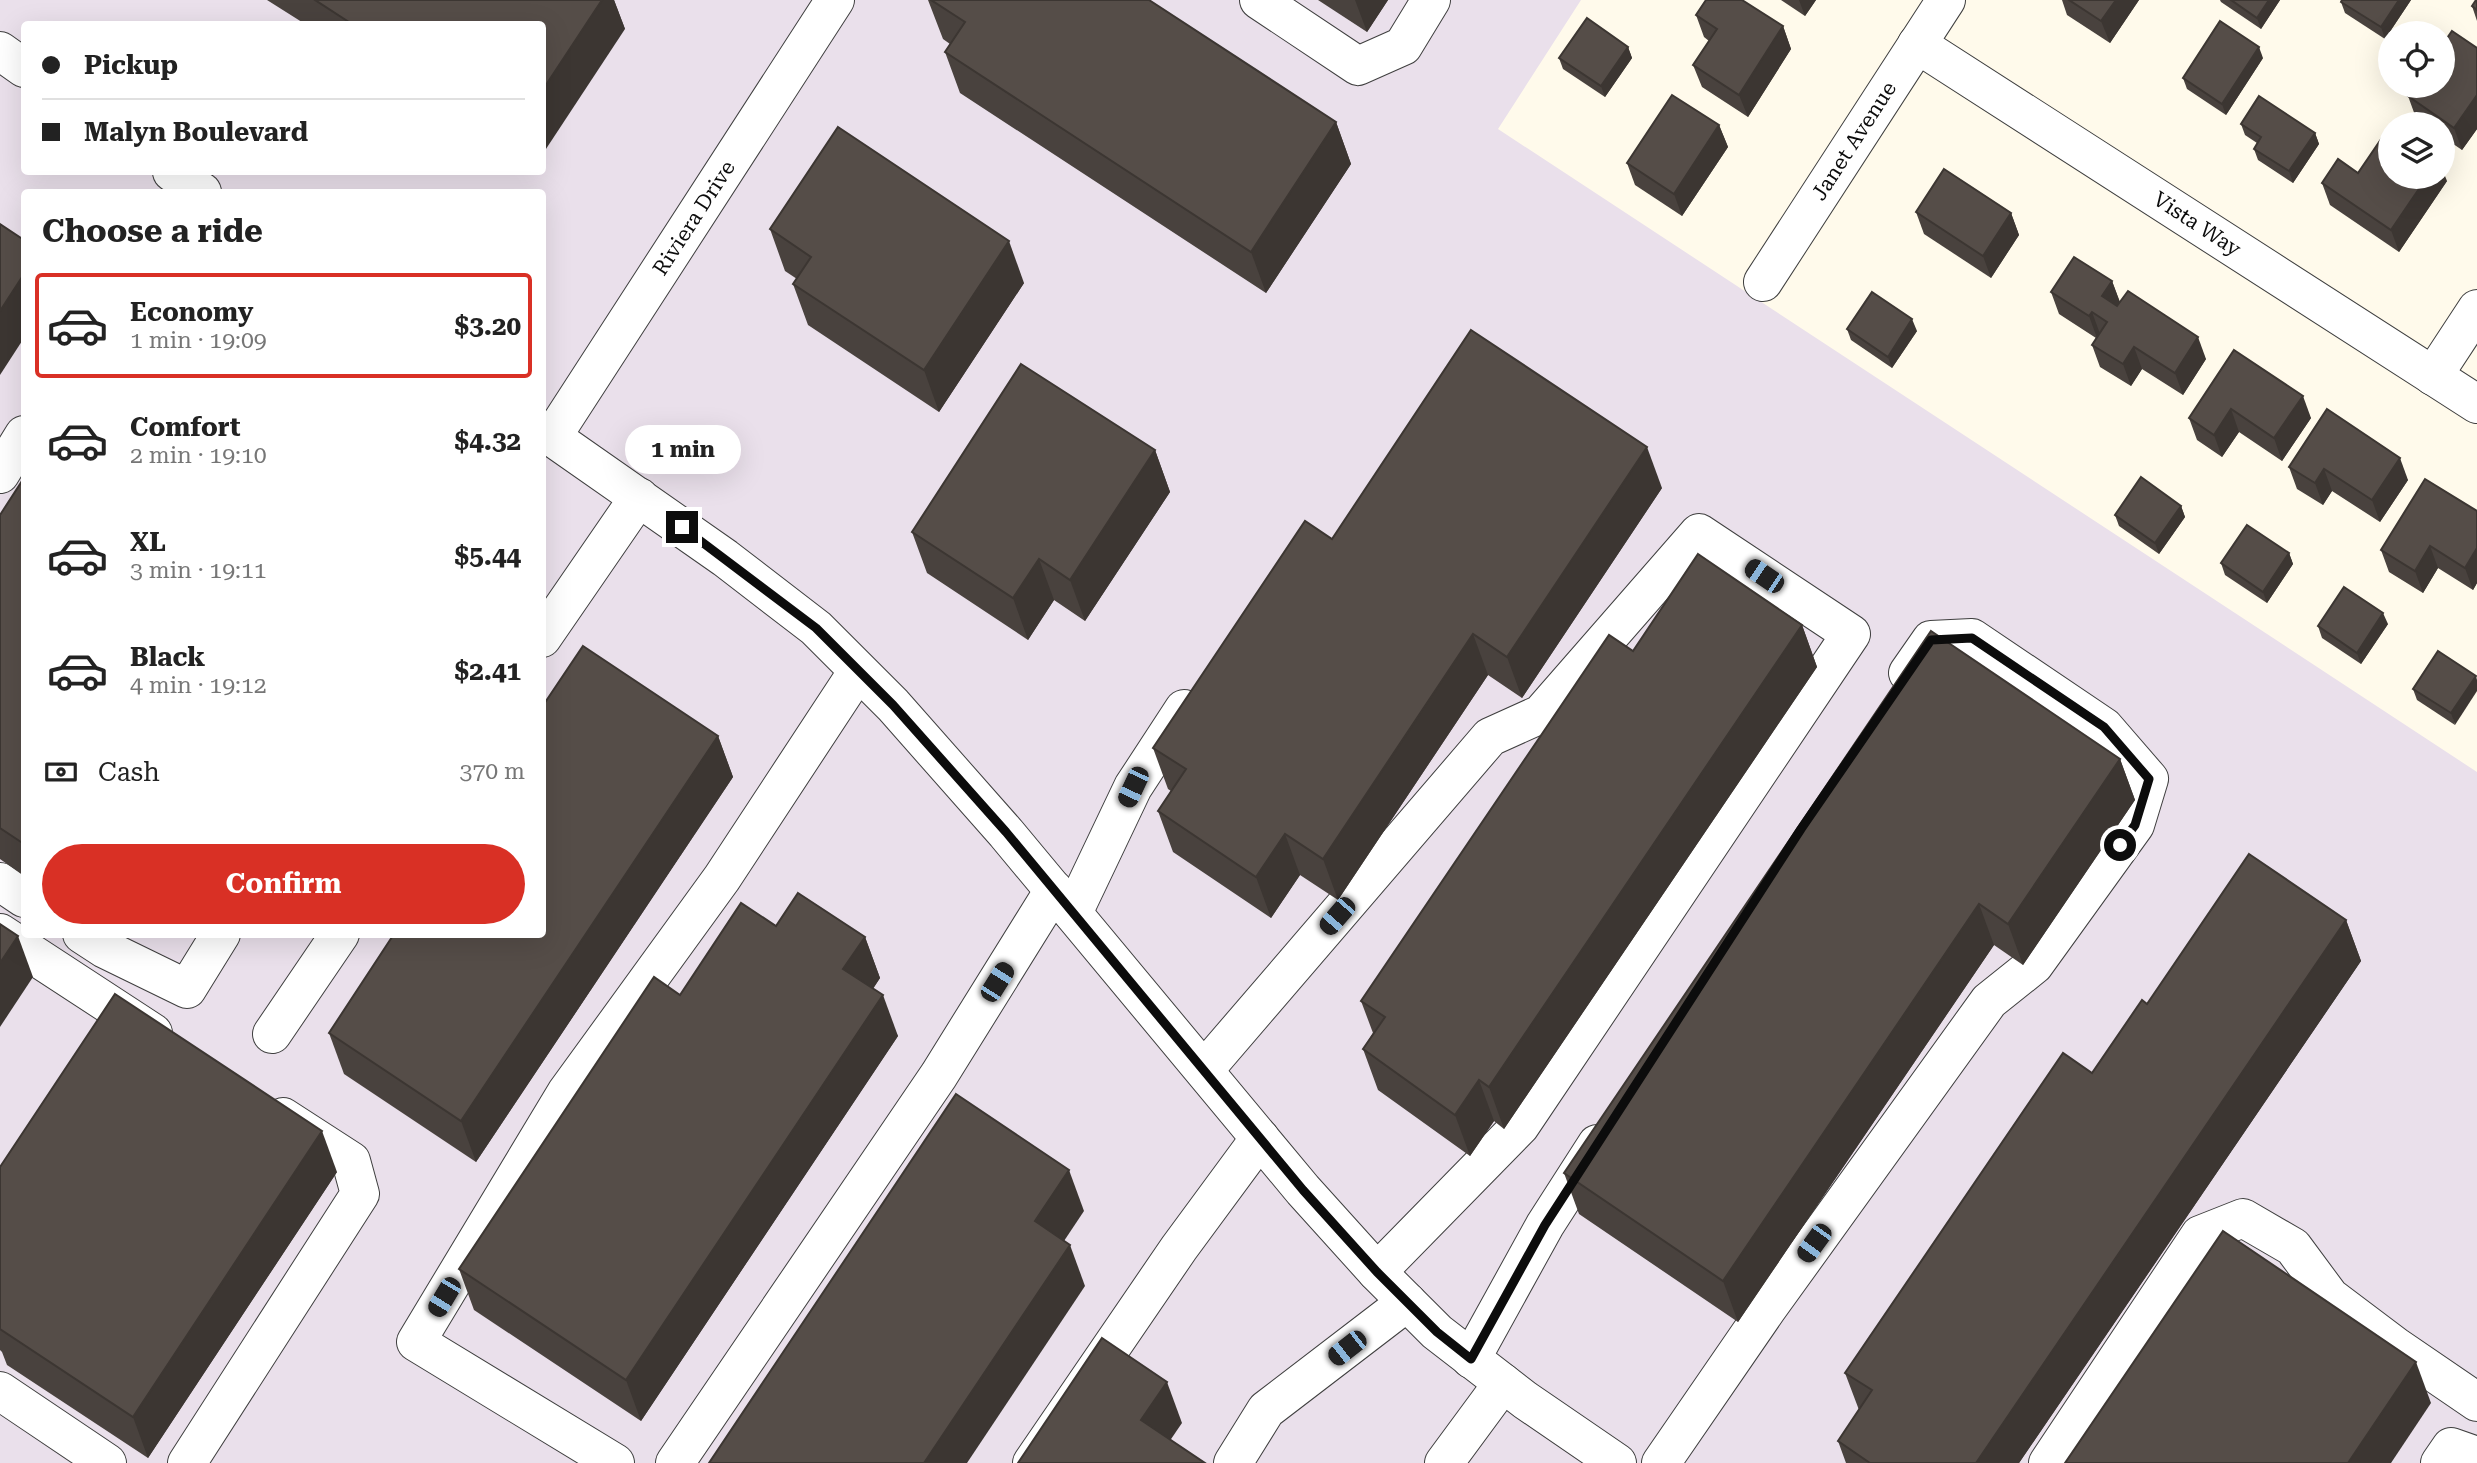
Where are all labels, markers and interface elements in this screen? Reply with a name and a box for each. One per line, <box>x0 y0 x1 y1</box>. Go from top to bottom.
map controls <box>2378 21 2455 189</box>
button: locate <box>2378 21 2455 98</box>
text: Pickup <box>84 50 178 80</box>
street label: Janet Avenue <box>1807 77 1901 205</box>
button: layers <box>2378 112 2455 189</box>
text: Malyn Boulevard <box>84 117 308 147</box>
street label: Riviera Drive <box>648 156 740 280</box>
street label: Vista Way <box>2149 187 2246 261</box>
text: Choose a ride <box>42 212 263 250</box>
icon: car <box>46 294 109 357</box>
text: Economy <box>130 297 253 327</box>
text: $3.20 <box>455 311 521 341</box>
text: 1 min · 19:09 <box>130 327 267 354</box>
icon: car <box>46 409 109 472</box>
text: Comfort <box>130 412 240 442</box>
text: $4.32 <box>455 426 521 456</box>
callout: 1 min <box>624 426 740 475</box>
text: 1 min <box>651 436 715 463</box>
text: 2 min · 19:10 <box>130 442 267 469</box>
route end <box>666 511 698 543</box>
icon: car <box>46 524 109 587</box>
text: XL <box>130 527 166 557</box>
text: $5.44 <box>455 541 521 571</box>
car <box>1741 556 1788 596</box>
text: 3 min · 19:11 <box>130 557 267 584</box>
icon: car <box>46 639 109 702</box>
text: Black <box>130 642 205 672</box>
text: $2.41 <box>455 656 521 686</box>
text: 4 min · 19:12 <box>130 672 267 699</box>
icon: cash <box>42 753 80 791</box>
text: Cash <box>98 757 160 787</box>
text: 370 m <box>460 758 525 785</box>
car <box>1115 764 1152 810</box>
route start <box>2104 829 2136 861</box>
button: Confirm <box>42 844 525 924</box>
car <box>1316 893 1359 939</box>
car <box>977 959 1018 1005</box>
car <box>1794 1220 1835 1266</box>
car <box>425 1274 464 1320</box>
car <box>1324 1327 1371 1369</box>

